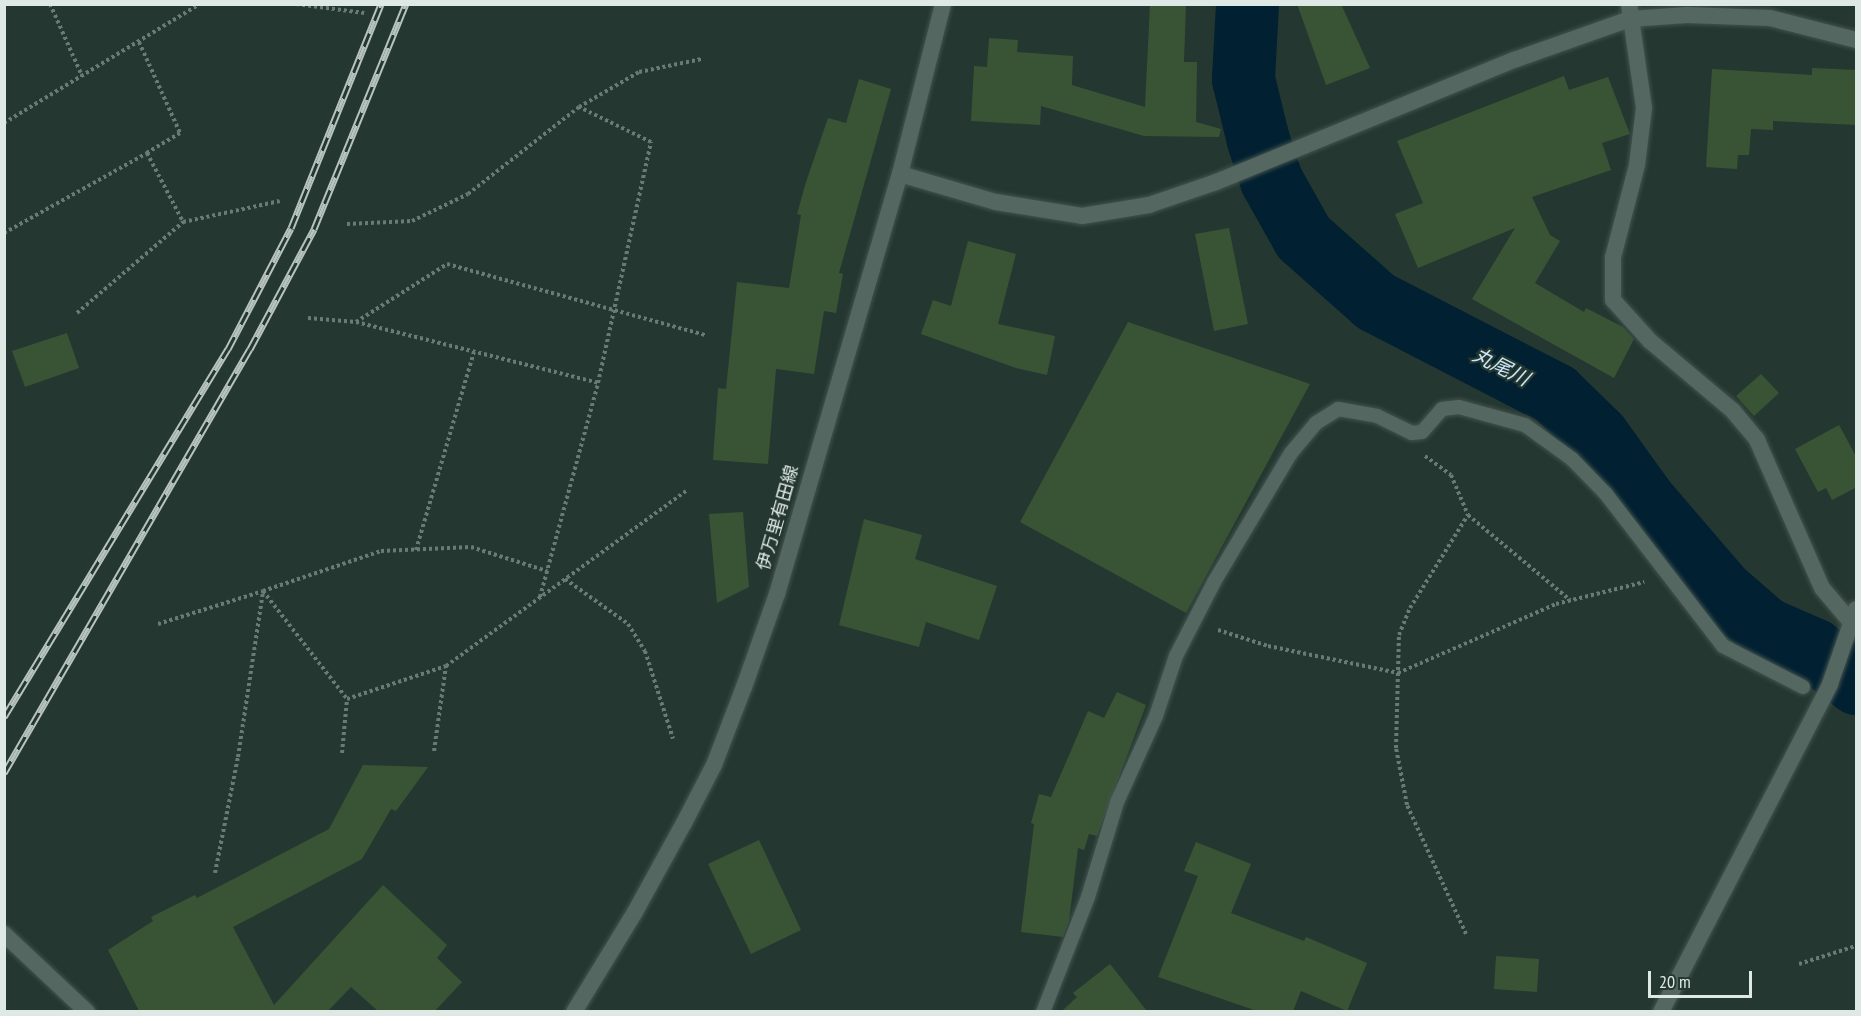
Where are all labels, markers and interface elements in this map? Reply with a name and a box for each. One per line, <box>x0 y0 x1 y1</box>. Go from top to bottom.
water label: 丸尾川 <box>1469 343 1533 391</box>
street label: 伊万里有田線 <box>753 463 803 573</box>
scale bar <box>1651 959 1754 997</box>
text: 20 m <box>1659 970 1691 993</box>

